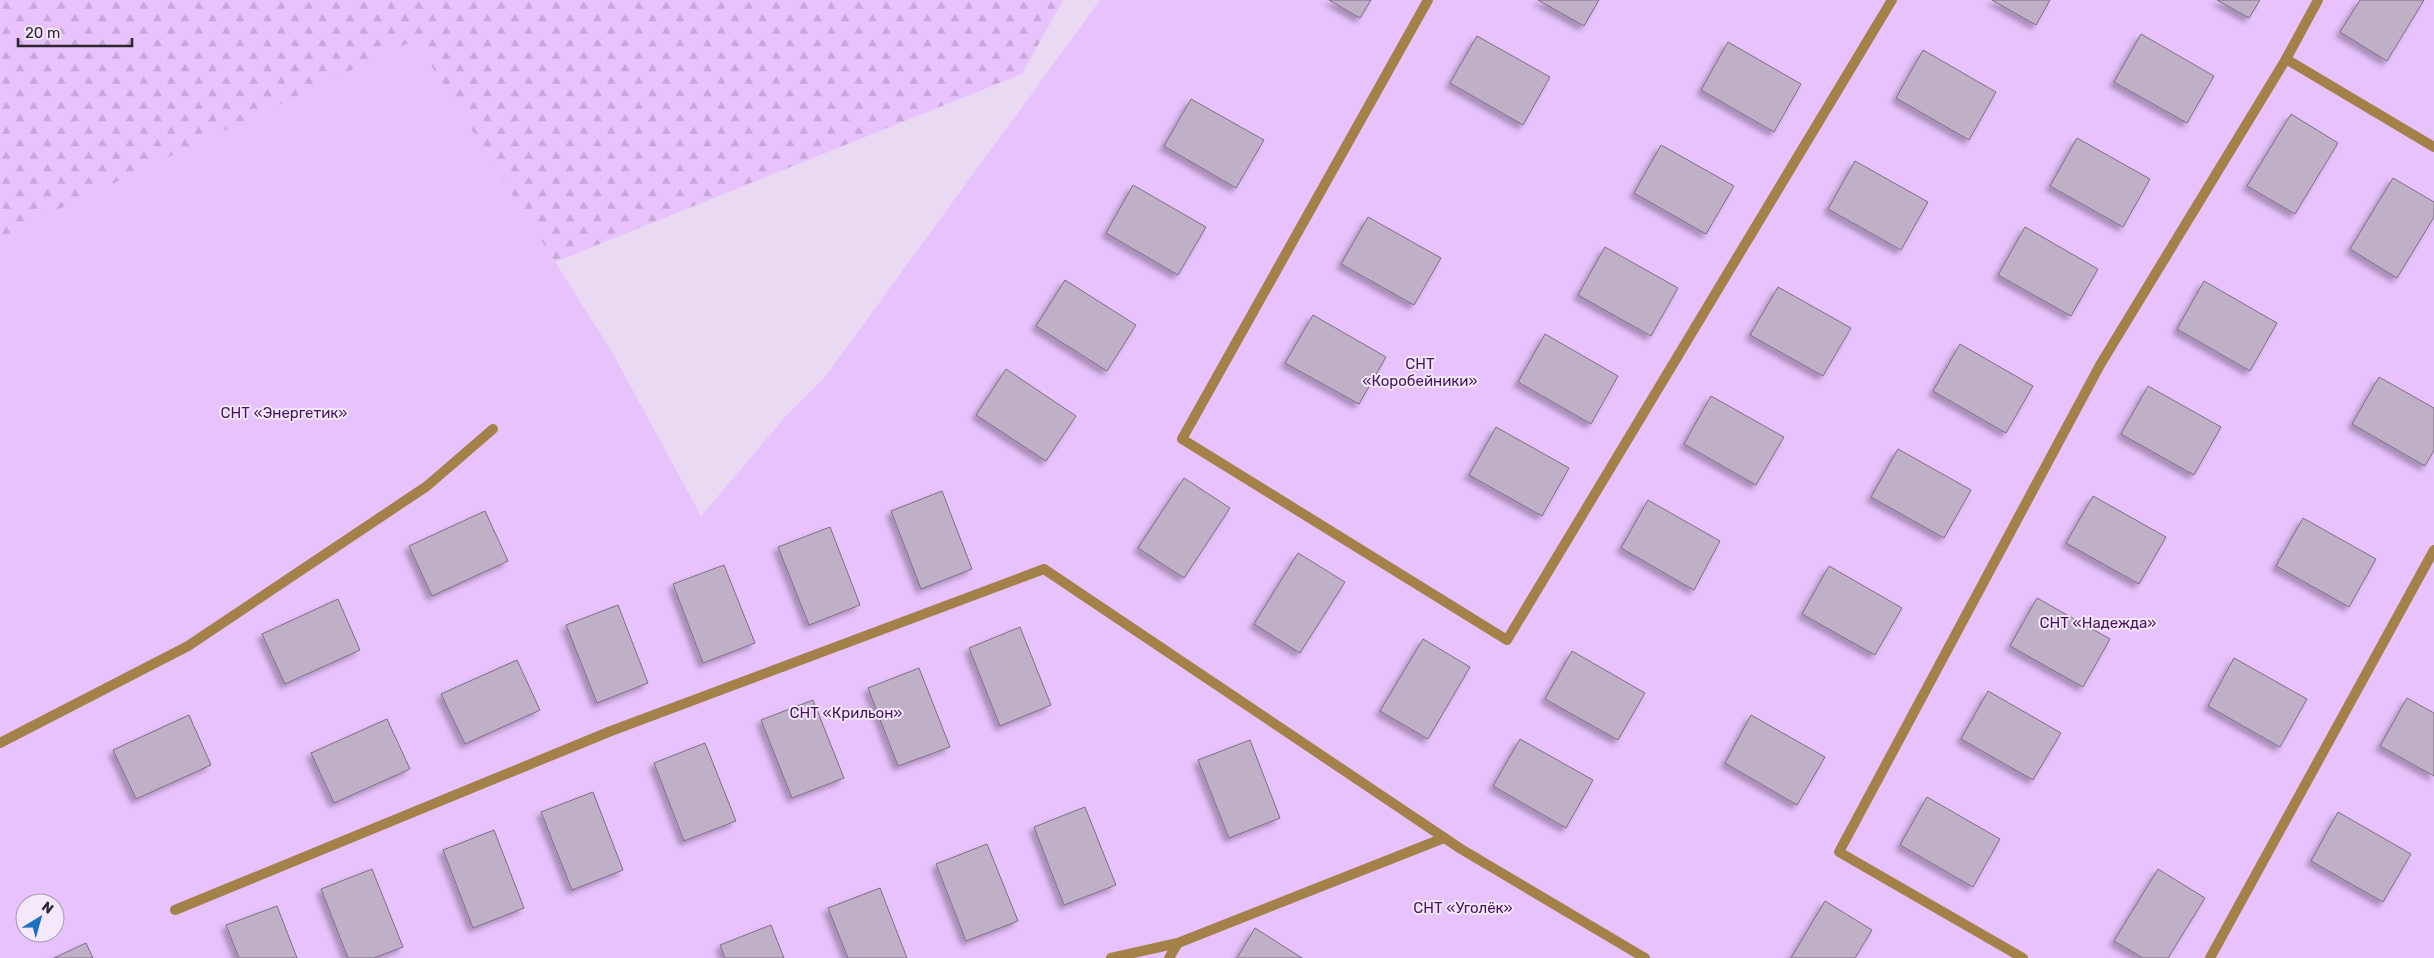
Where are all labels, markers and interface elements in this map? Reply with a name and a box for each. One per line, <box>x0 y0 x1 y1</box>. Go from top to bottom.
scale bar <box>18 15 131 47</box>
text: 20 m <box>25 24 60 42</box>
park label: СНТ «Коробейники» <box>1362 355 1478 390</box>
park label: СНТ «Энергетик» <box>221 404 347 422</box>
park label: СНТ «Надежда» <box>2040 614 2156 632</box>
park label: СНТ «Крильон» <box>790 704 902 722</box>
north arrow <box>15 893 65 943</box>
text: N <box>38 898 57 918</box>
park label: СНТ «Уголёк» <box>1413 899 1513 917</box>

